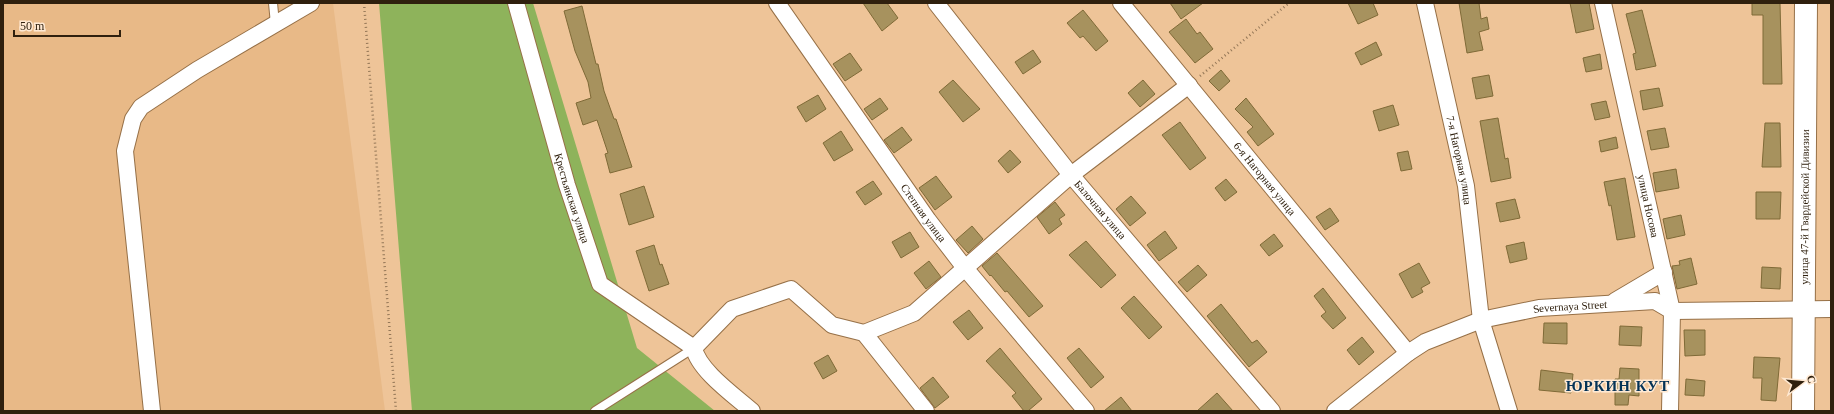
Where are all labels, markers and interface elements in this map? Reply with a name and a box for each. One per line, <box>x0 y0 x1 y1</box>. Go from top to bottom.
scale bar <box>14 12 120 38</box>
text: 50 m <box>20 19 45 33</box>
street label: 7-я Нагорная улица <box>1444 114 1474 206</box>
street label: улица 47-й Гвардейской Дивизии <box>1798 129 1811 285</box>
street label: 6-я Нагорная улица <box>1231 140 1298 218</box>
street label: Крестьянская улица <box>552 152 592 245</box>
street label: улица Носова <box>1636 173 1661 239</box>
street label: Балочная улица <box>1072 178 1129 241</box>
street label: Степная улица <box>899 182 949 244</box>
street label: Severnaya Street <box>1532 298 1608 315</box>
north arrow <box>1782 362 1822 402</box>
text: С <box>1805 374 1818 385</box>
district label: ЮРКИН КУТ <box>1566 378 1670 394</box>

